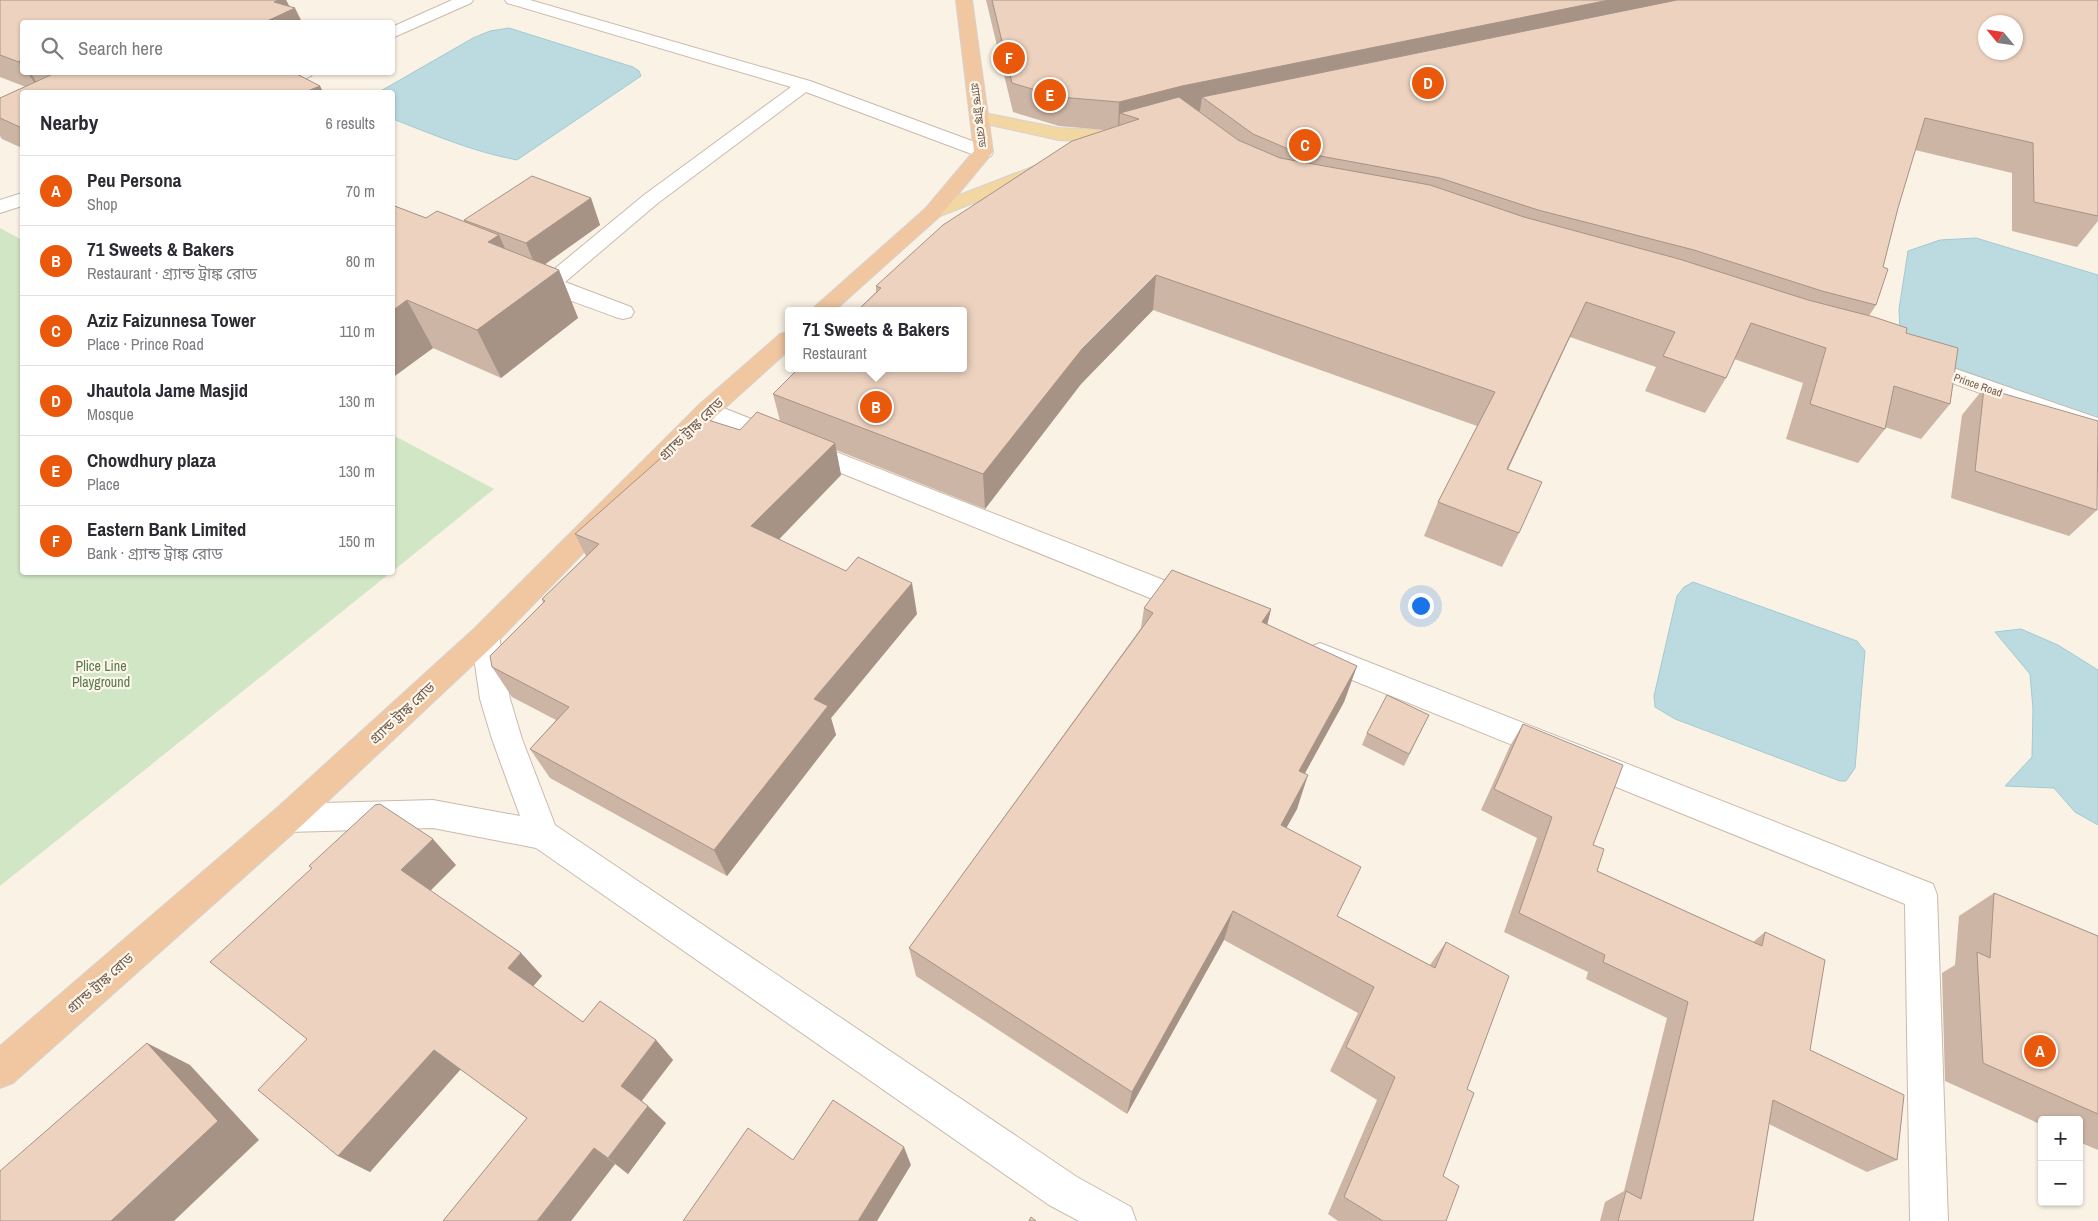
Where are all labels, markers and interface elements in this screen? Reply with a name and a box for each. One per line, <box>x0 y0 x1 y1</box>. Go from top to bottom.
north arrow <box>1978 15 2023 60</box>
search box <box>20 20 395 75</box>
icon: search <box>38 34 66 62</box>
text: Search here <box>78 35 163 61</box>
pin: F <box>993 39 1025 77</box>
pin: D <box>1412 64 1444 102</box>
pin: E <box>1034 76 1066 114</box>
street label: গ্র্যান্ড ট্রাঙ্ক রোড <box>968 82 990 148</box>
text: Nearby <box>40 108 98 137</box>
text: 6 results <box>325 112 375 134</box>
pin: C <box>1289 126 1321 164</box>
text: Peu Persona <box>87 167 181 193</box>
text: A <box>51 180 61 202</box>
text: 70 m <box>346 180 375 202</box>
text: Shop <box>87 193 118 215</box>
text: 71 Sweets & Bakers <box>87 236 234 262</box>
text: B <box>51 250 61 272</box>
text: 80 m <box>346 250 375 272</box>
text: Restaurant · গ্র্যান্ড ট্রাঙ্ক রোড <box>87 262 257 284</box>
text: Aziz Faizunnesa Tower <box>87 307 256 333</box>
popup <box>785 307 967 372</box>
text: 71 Sweets & Bakers <box>802 316 950 342</box>
text: C <box>51 320 61 342</box>
text: 110 m <box>339 320 375 342</box>
text: Place · Prince Road <box>87 333 204 355</box>
text: Restaurant <box>802 342 867 364</box>
street label: Prince Road <box>1952 370 2004 400</box>
text: Jhautola Jame Masjid <box>87 377 248 403</box>
pin: B <box>860 388 892 426</box>
text: D <box>51 390 61 412</box>
text: 130 m <box>339 390 375 412</box>
street label: গ্র্যান্ড ট্রাঙ্ক রোড <box>655 393 728 464</box>
text: Mosque <box>87 403 134 425</box>
text: Chowdhury plaza <box>87 447 216 473</box>
text: E <box>52 460 60 482</box>
text: 130 m <box>339 460 375 482</box>
text: Place <box>87 473 120 495</box>
text: Eastern Bank Limited <box>87 516 246 542</box>
text: F <box>52 530 60 552</box>
text: 150 m <box>339 530 375 552</box>
text: Bank · গ্র্যান্ড ট্রাঙ্ক রোড <box>87 542 223 564</box>
your location <box>1408 593 1434 619</box>
park label: Plice Line Playground <box>72 657 130 691</box>
street label: গ্র্যান্ড ট্রাঙ্ক রোড <box>366 677 439 748</box>
street label: গ্র্যান্ড ট্রাঙ্ক রোড <box>63 948 138 1017</box>
pin: A <box>2024 1032 2056 1070</box>
map controls <box>2038 1116 2083 1206</box>
button: + <box>2038 1116 2083 1161</box>
button: − <box>2038 1161 2083 1206</box>

